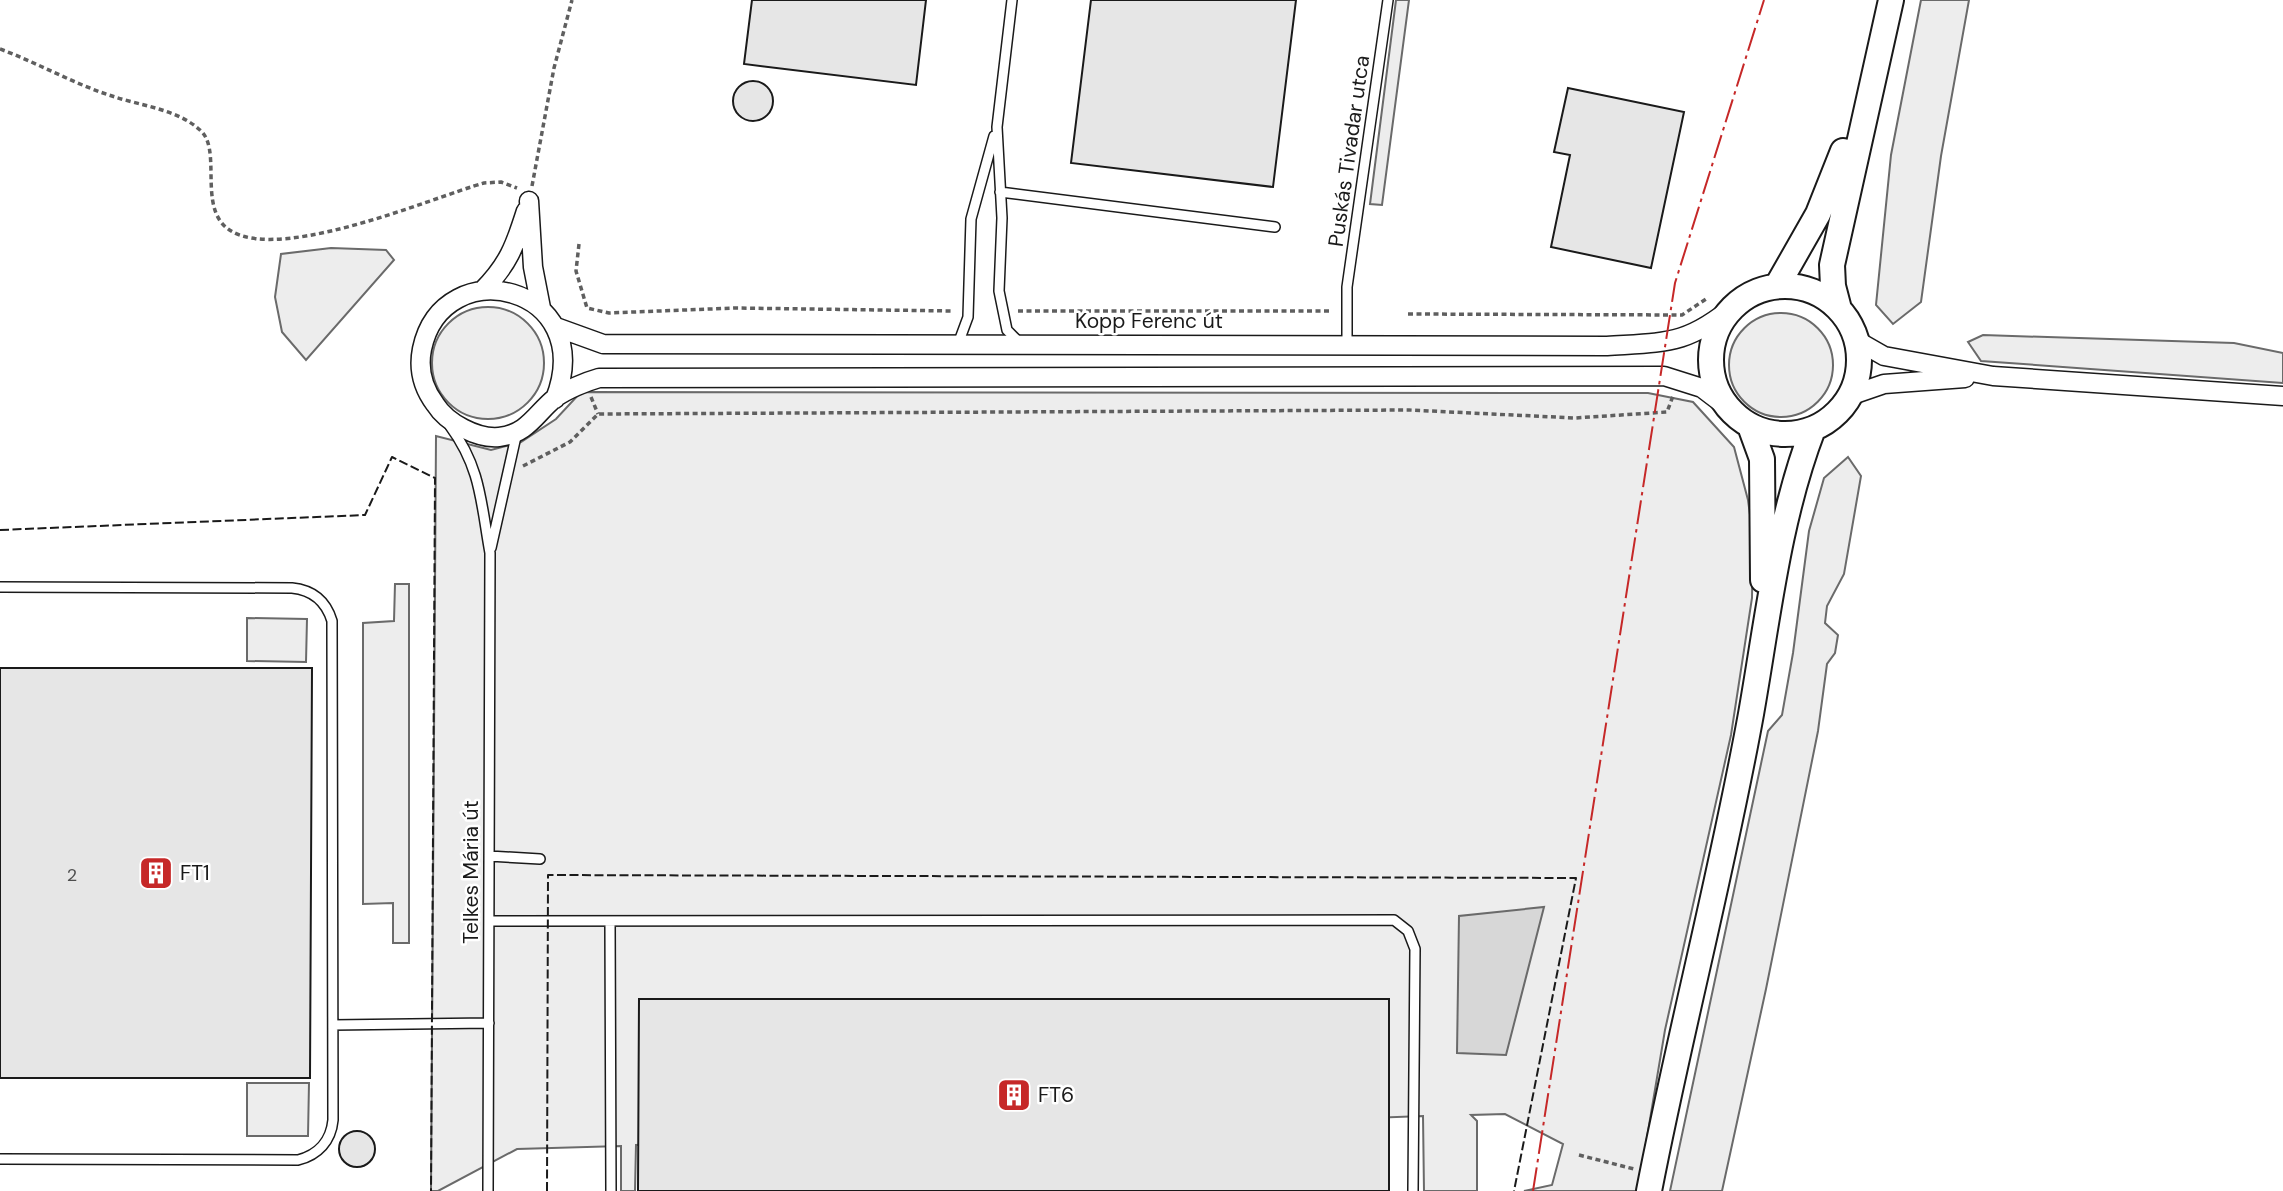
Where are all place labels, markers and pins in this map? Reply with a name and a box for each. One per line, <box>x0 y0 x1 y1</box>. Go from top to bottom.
building icon: FT1 <box>137 854 175 892</box>
place label: FT1 <box>180 859 210 887</box>
building icon: FT6 <box>995 1076 1033 1114</box>
place label: FT6 <box>1038 1081 1074 1109</box>

